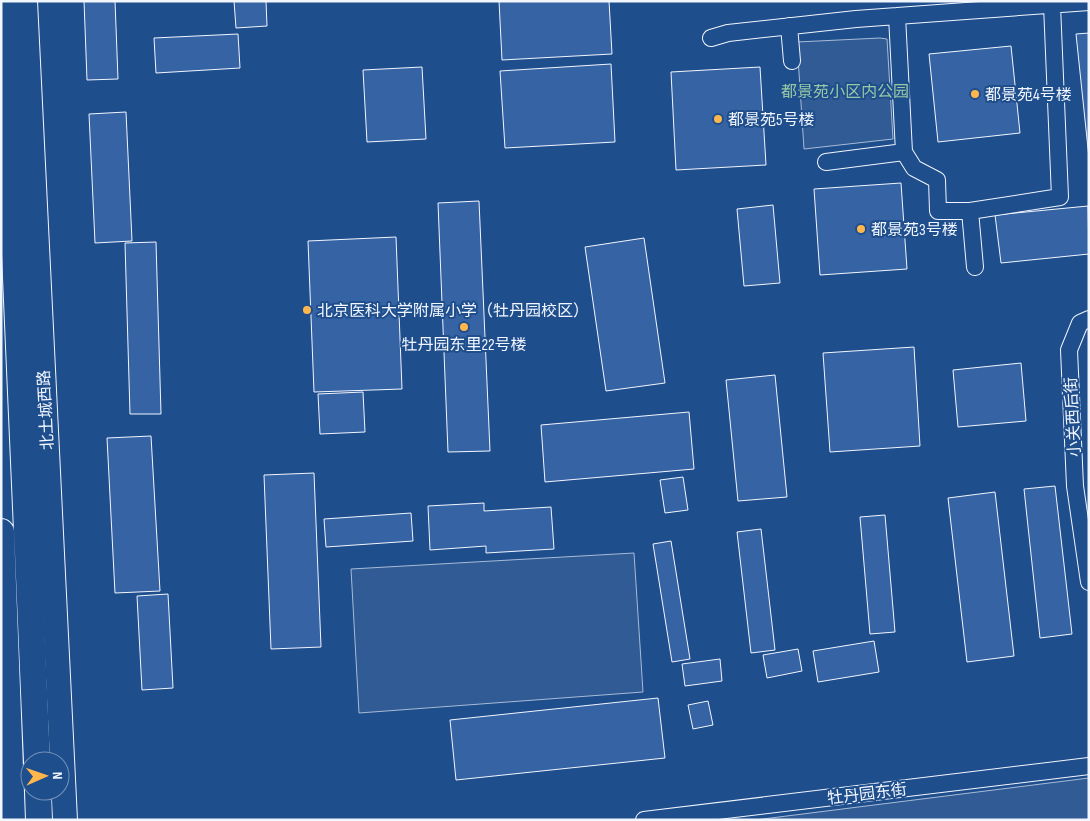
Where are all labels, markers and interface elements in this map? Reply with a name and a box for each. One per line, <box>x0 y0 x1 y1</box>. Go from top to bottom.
park label: 都景苑小区内公园 <box>781 83 909 102</box>
place label: 都景苑4号楼 <box>985 86 1072 105</box>
marker: 都景苑4号楼 <box>969 88 981 100</box>
place label: 都景苑5号楼 <box>728 111 814 130</box>
marker: 都景苑5号楼 <box>712 113 724 125</box>
place label: 都景苑3号楼 <box>871 221 958 240</box>
marker: 都景苑3号楼 <box>855 223 867 235</box>
place label: 北京医科大学附属小学（牡丹园校区） <box>317 302 589 321</box>
marker: 北京医科大学附属小学（牡丹园校区） <box>301 304 313 316</box>
marker: 牡丹园东里22号楼 <box>458 321 470 333</box>
place label: 牡丹园东里22号楼 <box>401 336 527 355</box>
street label: 北土城西路 <box>35 369 58 450</box>
street label: 小关西后街 <box>1062 376 1085 457</box>
north arrow <box>20 751 70 801</box>
text: N <box>49 772 66 780</box>
street label: 牡丹园东街 <box>826 780 908 809</box>

